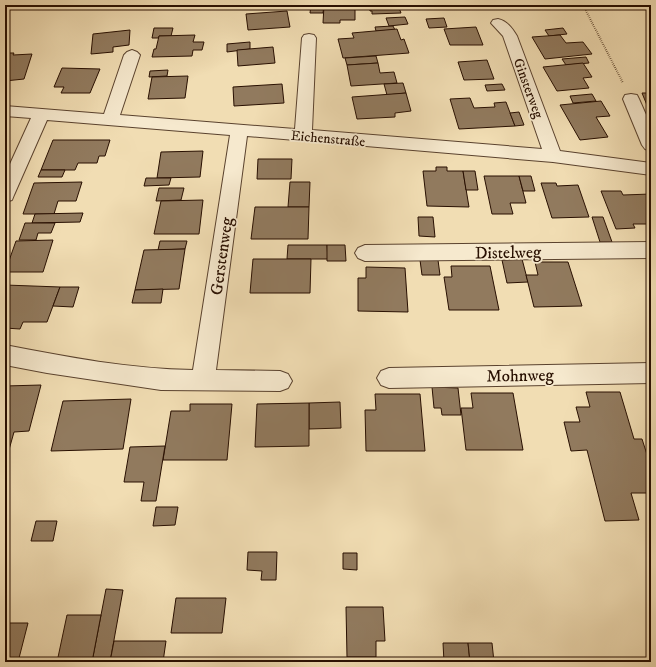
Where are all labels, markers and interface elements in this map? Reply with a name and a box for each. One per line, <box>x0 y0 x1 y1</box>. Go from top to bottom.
street label: Ginsterweg <box>509 56 547 121</box>
street label: Eichenstraße <box>290 127 366 151</box>
street label: Gerstenweg <box>206 215 238 296</box>
street label: Distelweg <box>475 241 542 265</box>
street label: Mohnweg <box>486 364 555 388</box>

